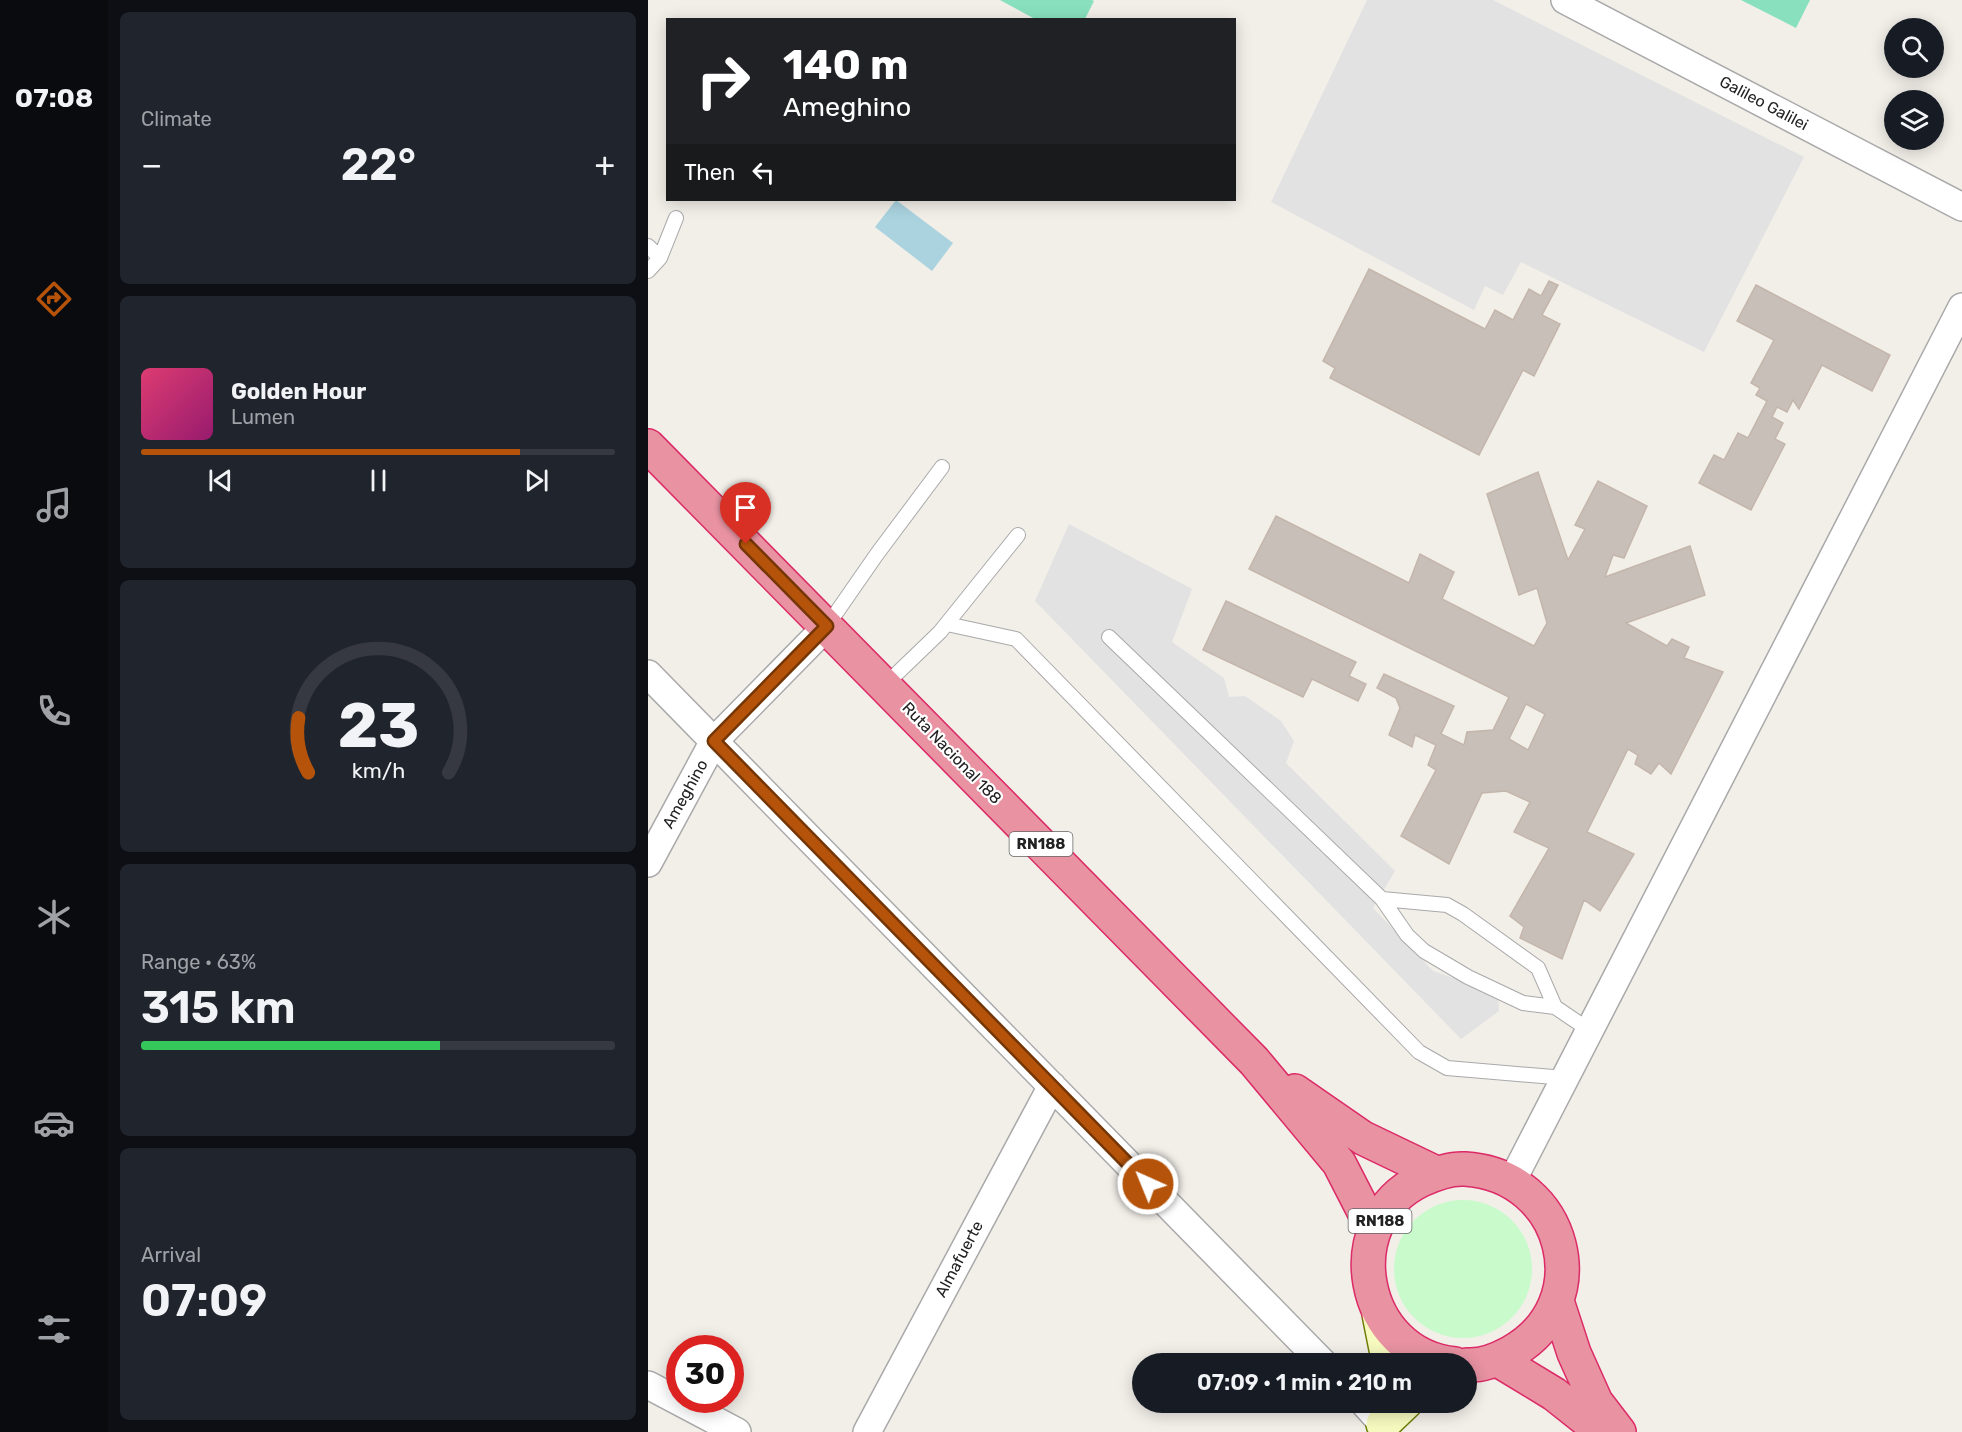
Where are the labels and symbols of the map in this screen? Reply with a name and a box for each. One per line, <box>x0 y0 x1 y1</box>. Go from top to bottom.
street label: Galileo Galilei <box>1716 72 1812 134</box>
pin <box>720 482 771 544</box>
street label: Ruta Nacional 188 <box>898 698 1006 808</box>
street label: Ameghino <box>658 756 712 832</box>
road number: RN188 <box>1010 832 1072 856</box>
position arrow <box>1116 1152 1180 1216</box>
road number: RN188 <box>1348 1209 1412 1233</box>
street label: Almafuerte <box>931 1218 987 1300</box>
speed limit sign: 30 <box>666 1335 744 1413</box>

